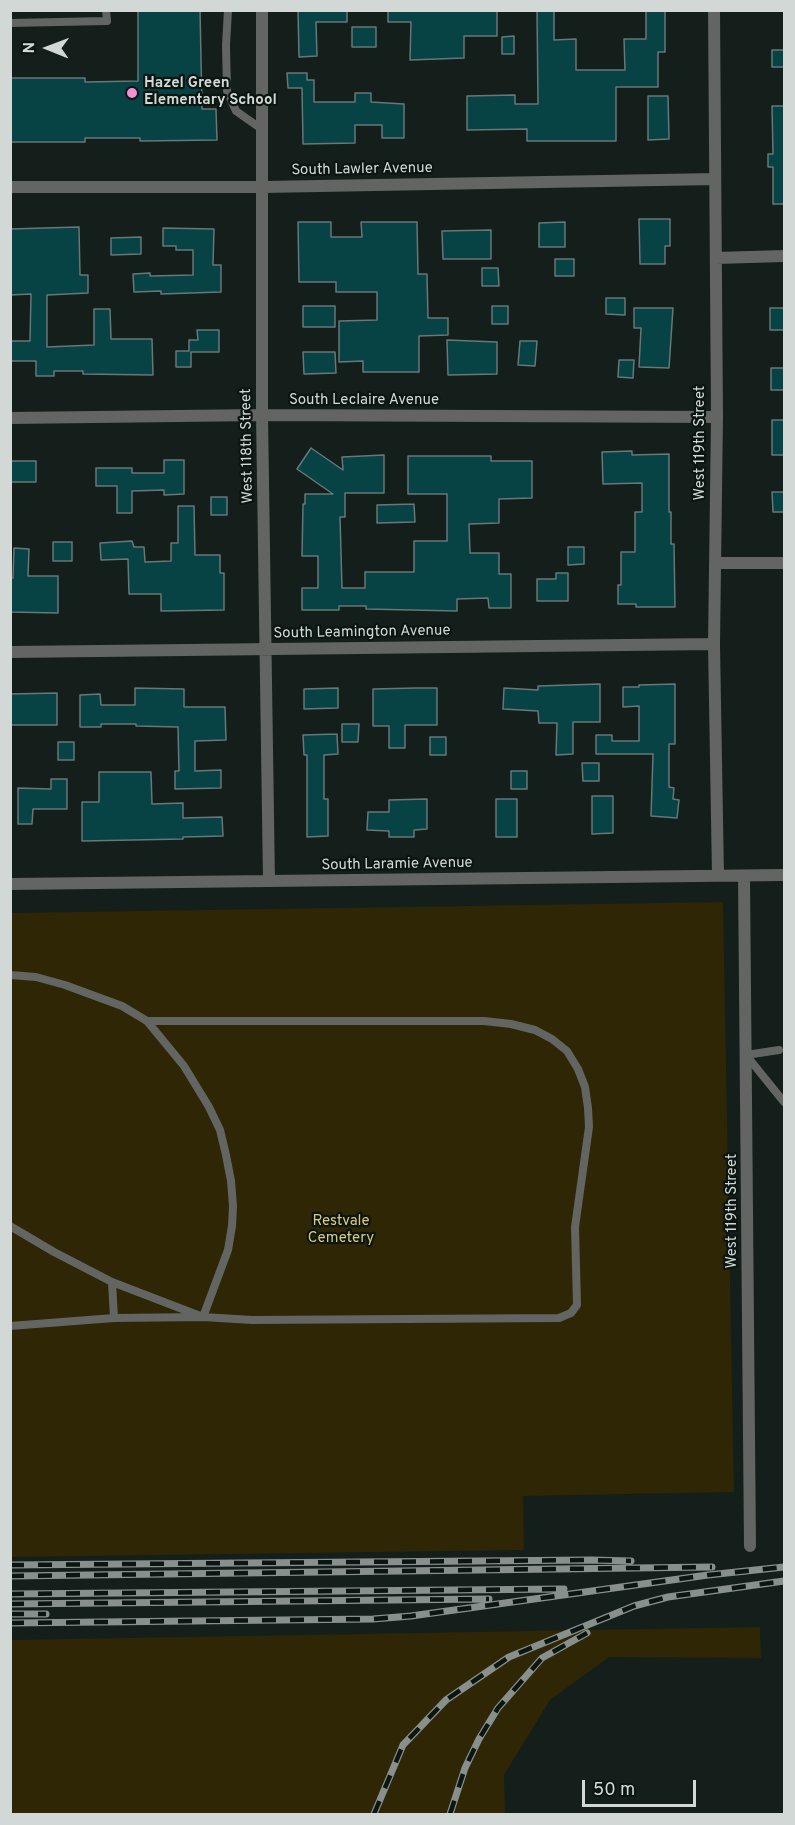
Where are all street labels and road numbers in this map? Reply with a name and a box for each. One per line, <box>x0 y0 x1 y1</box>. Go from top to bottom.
street label: South Lawler Avenue <box>291 160 433 180</box>
street label: West 119th Street <box>692 385 710 501</box>
street label: West 118th Street <box>238 388 258 504</box>
street label: South Leclaire Avenue <box>289 392 439 410</box>
street label: South Leamington Avenue <box>273 622 451 644</box>
street label: South Laramie Avenue <box>321 855 473 875</box>
street label: West 119th Street <box>724 1153 742 1269</box>

